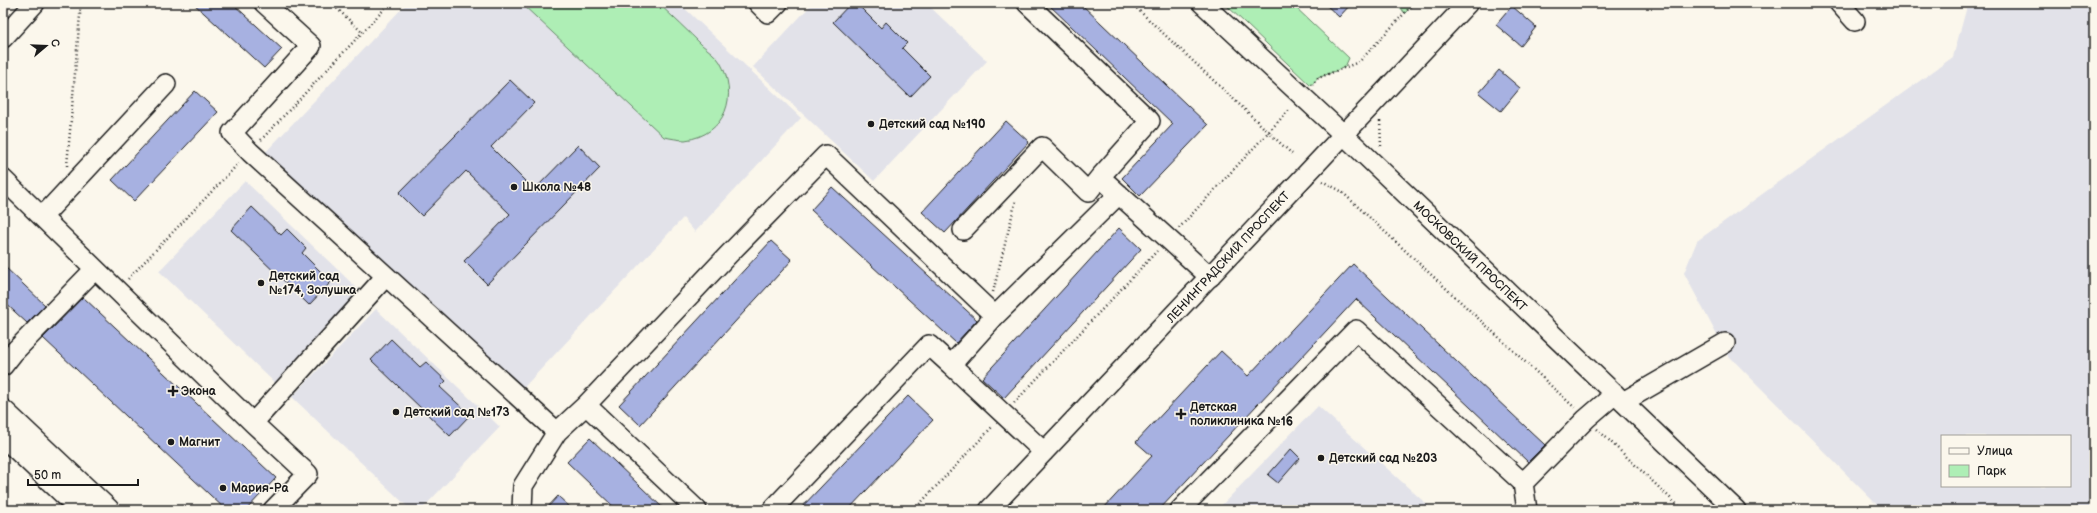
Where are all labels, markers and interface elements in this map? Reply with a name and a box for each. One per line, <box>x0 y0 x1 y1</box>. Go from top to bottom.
north arrow <box>26 26 66 66</box>
text: С <box>48 37 62 49</box>
place label: Детский сад №190 <box>879 117 985 132</box>
marker: Детский сад №190 <box>866 119 876 129</box>
place label: Школа №48 <box>522 180 591 195</box>
marker: Школа №48 <box>509 182 519 192</box>
street label: ЛЕНИНГРАДСКИЙ ПРОСПЕКТ <box>1163 189 1293 327</box>
street label: МОСКОВСКИЙ ПРОСПЕКТ <box>1410 198 1530 315</box>
place label: Детский сад №174, Золушка <box>269 269 357 298</box>
marker: Детский сад №174, Золушка <box>256 278 266 288</box>
place label: Экона <box>181 384 217 399</box>
marker: Экона <box>168 386 178 396</box>
place label: Детская поликлиника №16 <box>1190 400 1293 429</box>
place label: Детский сад №173 <box>404 405 510 420</box>
marker: Детский сад №173 <box>391 407 401 417</box>
marker: Детская поликлиника №16 <box>1175 408 1187 420</box>
place label: Магнит <box>179 435 221 450</box>
legend <box>1941 435 2071 487</box>
marker: Магнит <box>166 437 176 447</box>
text: Улица <box>1977 444 2013 459</box>
place label: Детский сад №203 <box>1329 451 1437 466</box>
marker: Детский сад №203 <box>1316 453 1326 463</box>
scale bar <box>28 461 138 487</box>
text: Парк <box>1977 464 2007 479</box>
text: 50 m <box>34 468 61 483</box>
place label: Мария-Ра <box>231 481 289 496</box>
marker: Мария-Ра <box>218 483 228 493</box>

